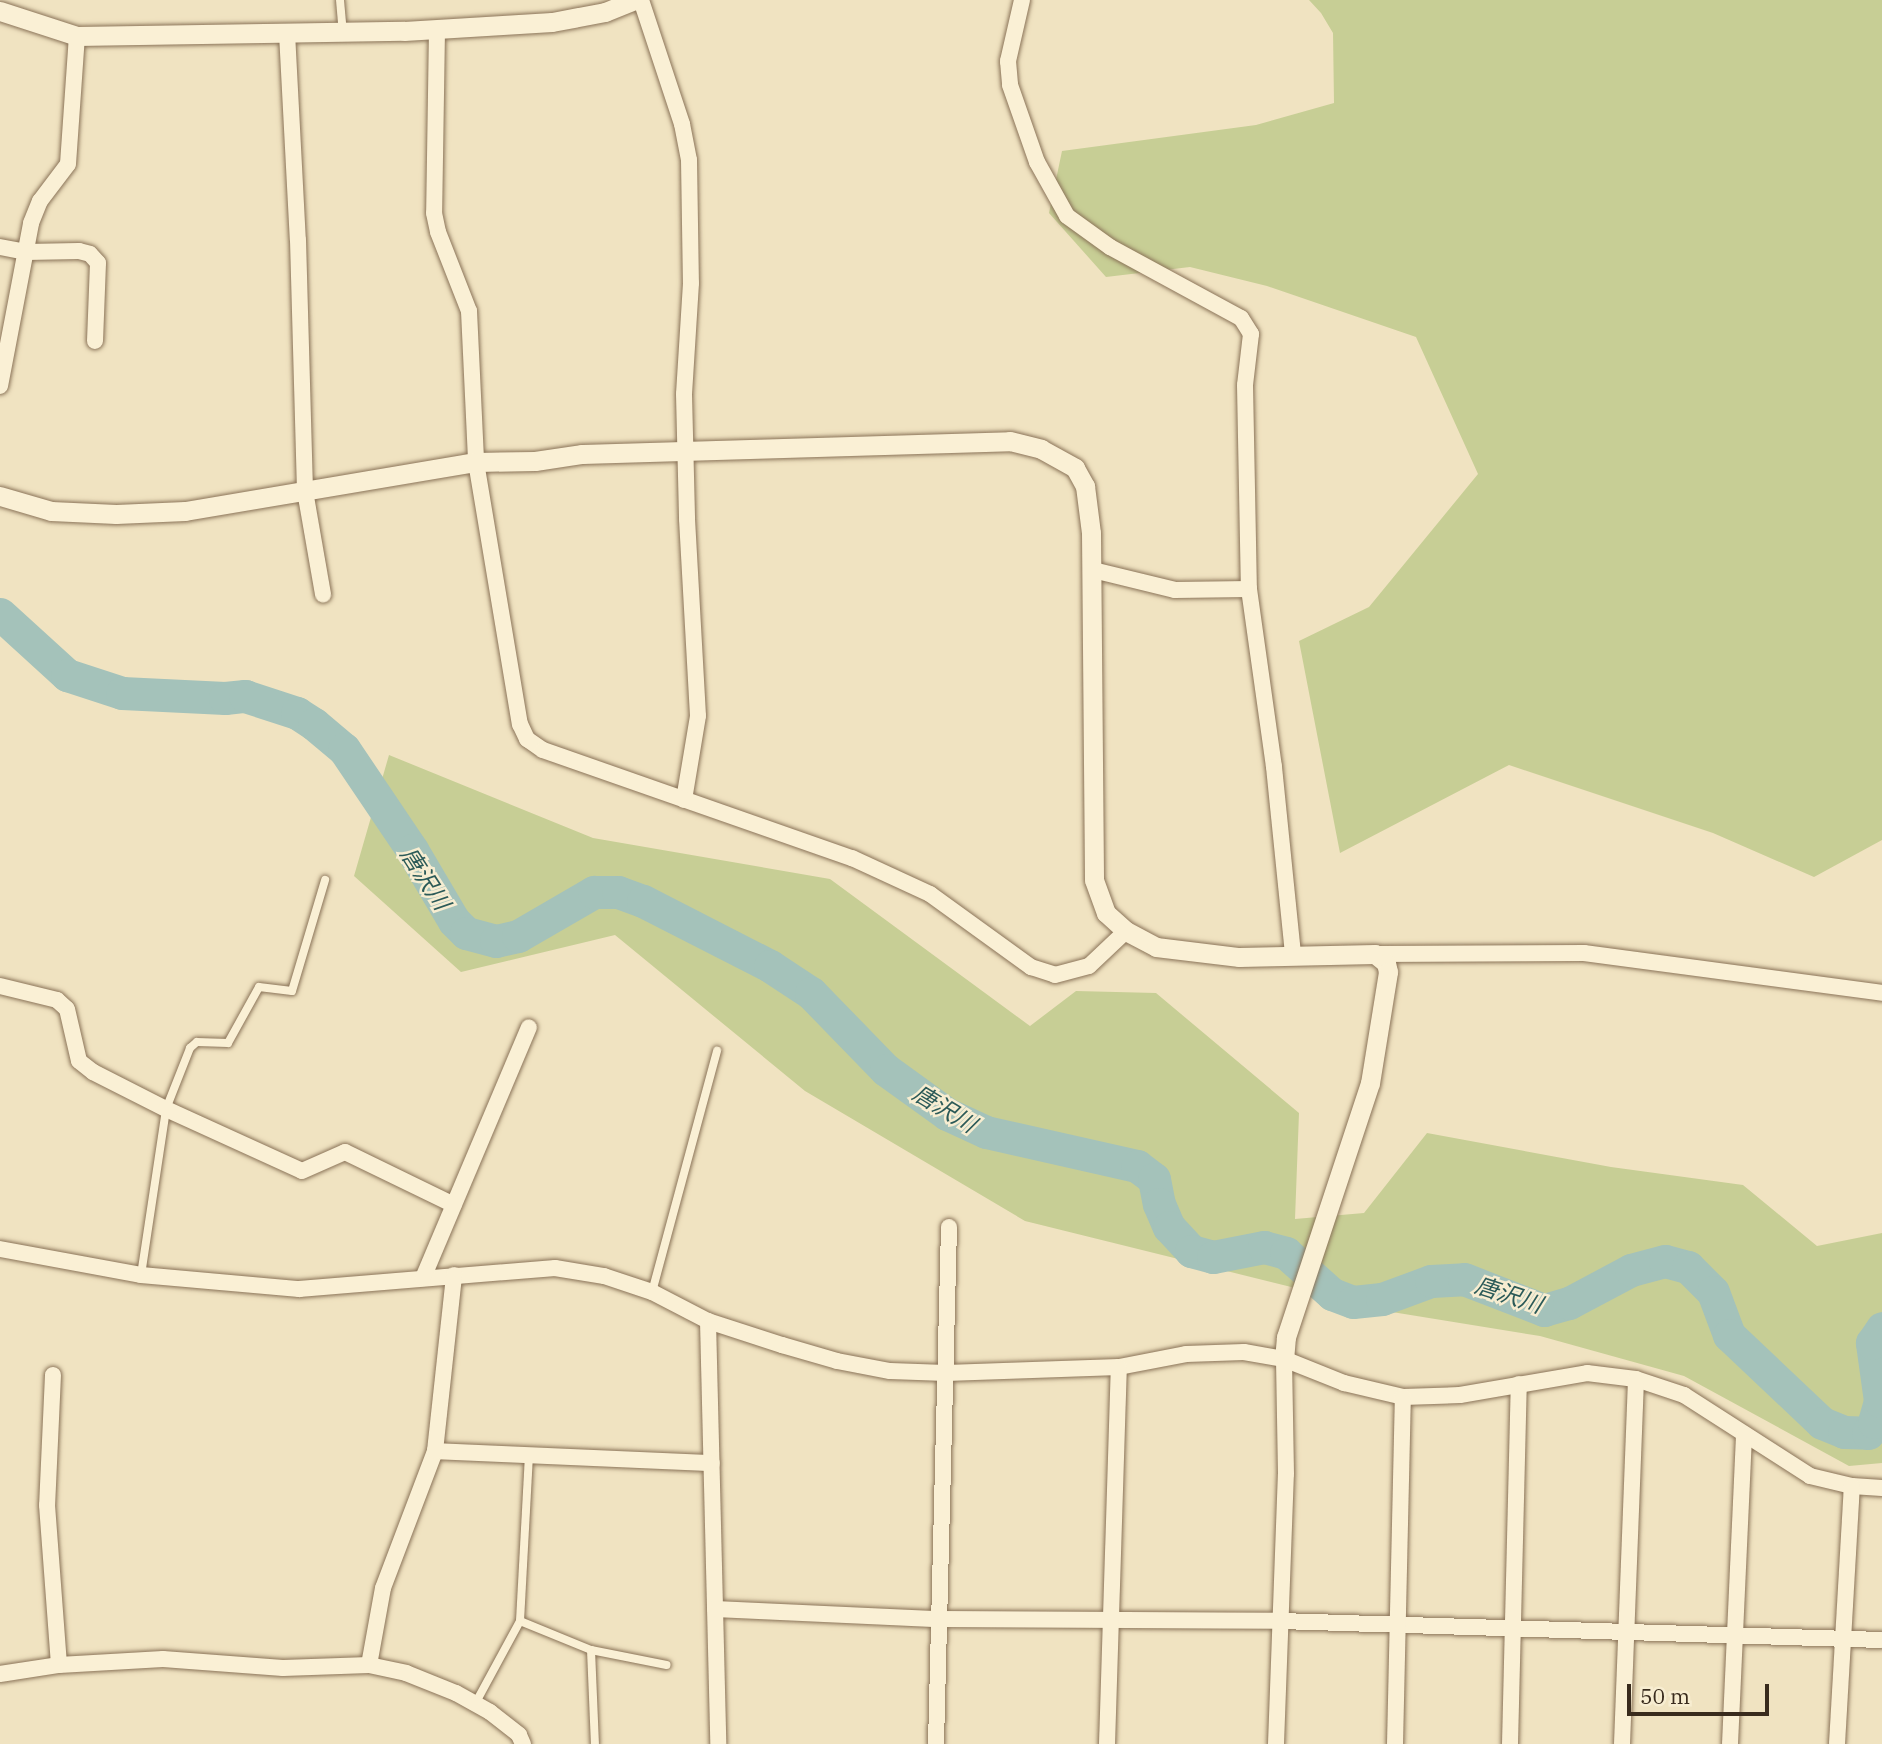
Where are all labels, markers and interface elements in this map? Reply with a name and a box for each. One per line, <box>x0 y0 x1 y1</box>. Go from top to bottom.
water label: 唐沢川 <box>396 842 456 914</box>
water label: 唐沢川 <box>908 1078 982 1138</box>
water label: 唐沢川 <box>1472 1270 1546 1318</box>
scale bar <box>1630 1670 1772 1714</box>
text: 50 m <box>1640 1682 1690 1710</box>

